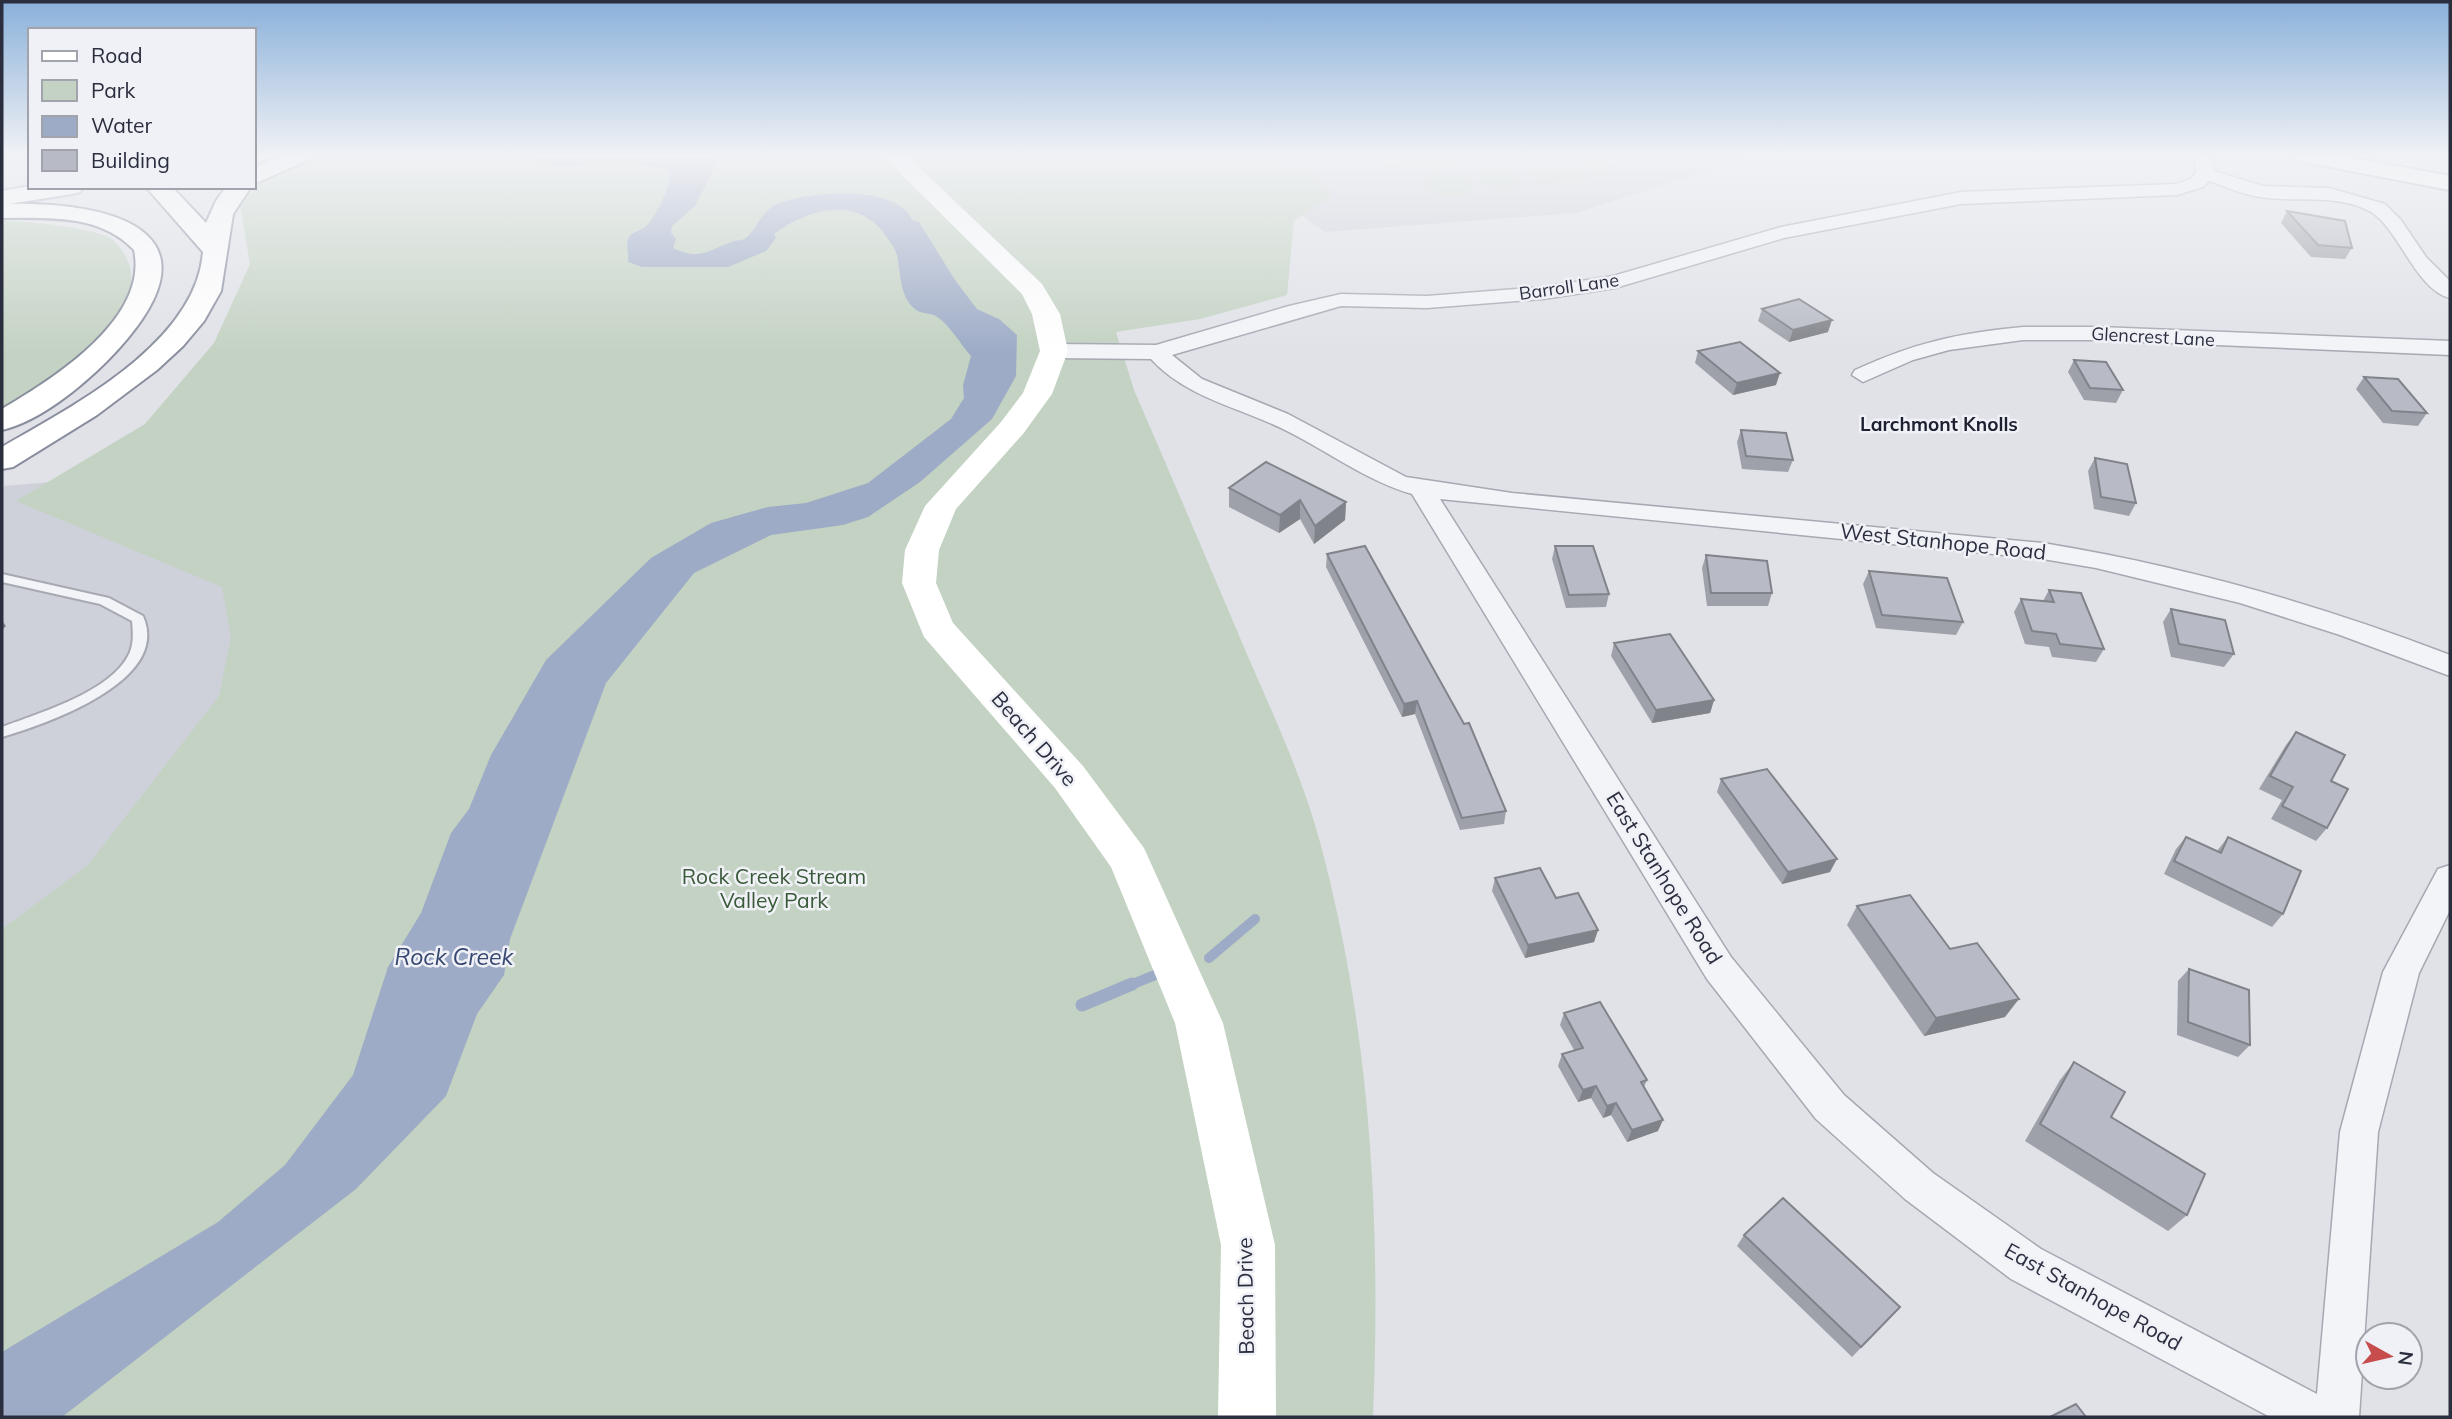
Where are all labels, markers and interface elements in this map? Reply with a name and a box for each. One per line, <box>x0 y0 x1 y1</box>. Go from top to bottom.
legend <box>28 28 256 189</box>
text: Road <box>91 42 142 68</box>
text: Park <box>91 77 135 103</box>
text: Water <box>91 112 152 138</box>
text: Building <box>91 147 170 173</box>
street label: Barroll Lane <box>1518 268 1620 305</box>
street label: Glencrest Lane <box>2091 322 2215 351</box>
district label: Larchmont Knolls <box>1860 412 2018 436</box>
street label: West Stanhope Road <box>1839 517 2048 565</box>
street label: Beach Drive <box>986 686 1083 791</box>
street label: East Stanhope Road <box>1601 786 1728 969</box>
park label: Rock Creek Stream Valley Park <box>682 863 866 913</box>
water label: Rock Creek <box>395 942 515 971</box>
street label: Beach Drive <box>1231 1237 1259 1355</box>
street label: East Stanhope Road <box>2000 1237 2187 1356</box>
north arrow <box>2354 1321 2424 1391</box>
text: N <box>2393 1350 2419 1367</box>

